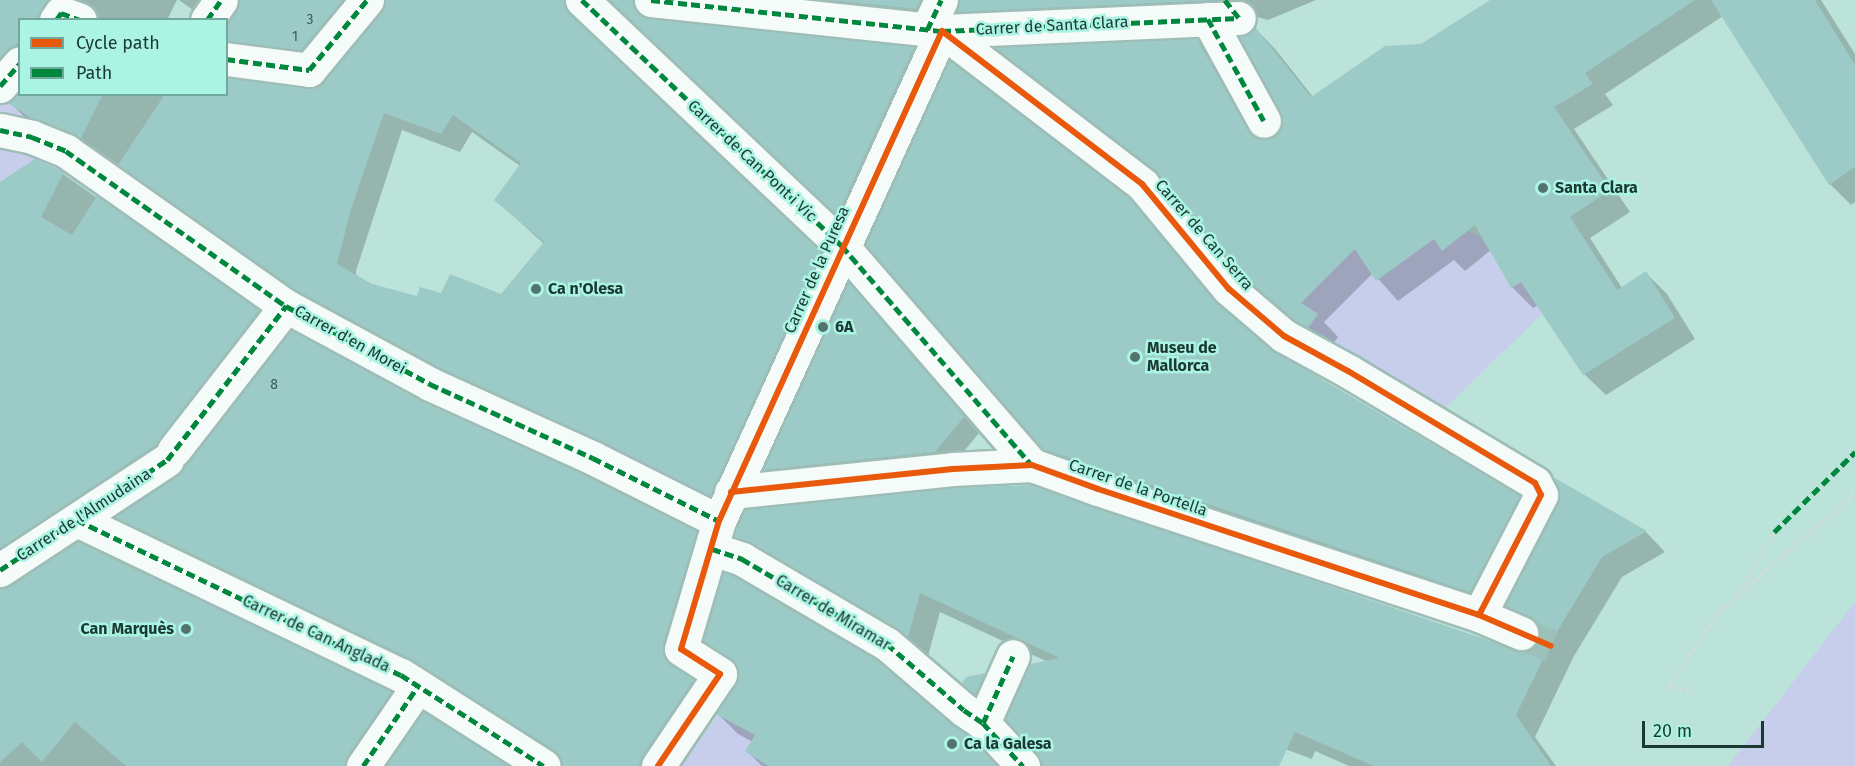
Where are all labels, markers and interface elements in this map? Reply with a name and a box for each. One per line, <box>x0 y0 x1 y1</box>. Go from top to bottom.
house number: 3 <box>307 12 313 28</box>
street label: Carrer de Santa Clara <box>975 12 1129 40</box>
legend <box>18 18 228 96</box>
house number: 1 <box>292 29 298 45</box>
text: Cycle path <box>76 32 160 54</box>
text: Path <box>76 62 112 84</box>
street label: Carrer de Can Pont i Vic <box>683 96 821 226</box>
street label: Carrer de Can Serra <box>1151 176 1257 294</box>
place label: Santa Clara <box>1555 178 1638 198</box>
marker: Santa Clara <box>1536 181 1550 195</box>
street label: Carrer de la Puresa <box>780 203 854 337</box>
place label: Ca n'Olesa <box>548 279 623 299</box>
marker: Ca n'Olesa <box>529 282 543 296</box>
street label: Carrer d'en Morei <box>291 301 409 379</box>
place label: 6A <box>835 317 853 337</box>
marker: 6A <box>816 320 830 334</box>
place label: Museu de Mallorca <box>1147 338 1217 376</box>
marker: Museu de Mallorca <box>1128 350 1142 364</box>
house number: 8 <box>270 377 278 393</box>
street label: Carrer de la Portella <box>1066 455 1210 521</box>
street label: Carrer de l'Almudaina <box>13 464 155 566</box>
street label: Carrer de Miramar <box>772 571 894 655</box>
street label: Carrer de Can Anglada <box>239 591 393 677</box>
place label: Can Marquès <box>81 619 174 639</box>
marker: Can Marquès <box>179 622 193 636</box>
scale bar <box>1645 709 1766 747</box>
text: 20 m <box>1653 720 1692 742</box>
place label: Ca la Galesa <box>964 734 1052 754</box>
marker: Ca la Galesa <box>945 737 959 751</box>

